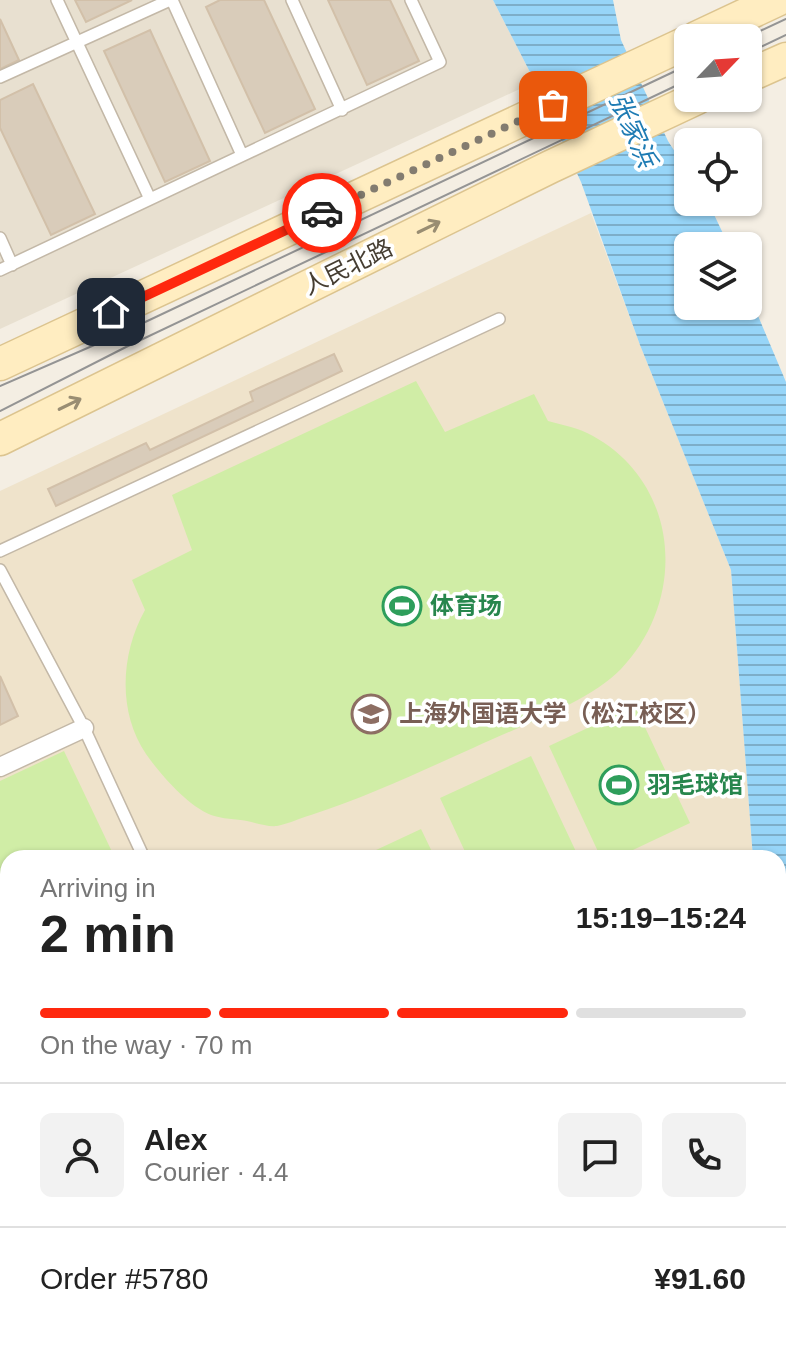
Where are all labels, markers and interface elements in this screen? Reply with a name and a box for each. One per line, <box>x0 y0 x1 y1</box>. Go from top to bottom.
north arrow <box>674 24 762 112</box>
map controls <box>674 24 762 320</box>
pin <box>519 71 587 139</box>
icon: bag <box>531 83 575 127</box>
water label: 张家浜 <box>603 88 663 174</box>
button: locate <box>674 128 762 216</box>
courier <box>282 173 362 253</box>
icon: car <box>300 191 344 235</box>
one-way arrow <box>416 219 440 235</box>
button: layers <box>674 232 762 320</box>
street label: 人民北路 <box>299 233 397 300</box>
pin <box>77 278 145 346</box>
icon: home <box>89 290 133 334</box>
one-way arrow <box>57 396 81 412</box>
sports icon: 体育场 <box>381 585 423 627</box>
place label: 体育场 <box>430 592 502 619</box>
school or university icon: 上海外国语大学（松江校区） <box>350 693 392 735</box>
place label: 上海外国语大学（松江校区） <box>399 700 711 727</box>
sports icon: 羽毛球馆 <box>598 764 640 806</box>
place label: 羽毛球馆 <box>647 771 743 798</box>
text: Arriving in <box>40 873 156 903</box>
text: 15:19–15:24 <box>576 901 746 934</box>
text: 2 min <box>40 905 176 963</box>
text: On the way · 70 m <box>40 1030 252 1060</box>
button: person <box>40 1113 124 1197</box>
button: chat <box>558 1113 642 1197</box>
button: phone <box>662 1113 746 1197</box>
text: Alex <box>144 1123 207 1156</box>
text: Courier · 4.4 <box>144 1157 289 1187</box>
text: Order #5780 <box>40 1262 208 1295</box>
text: ¥91.60 <box>654 1262 746 1295</box>

